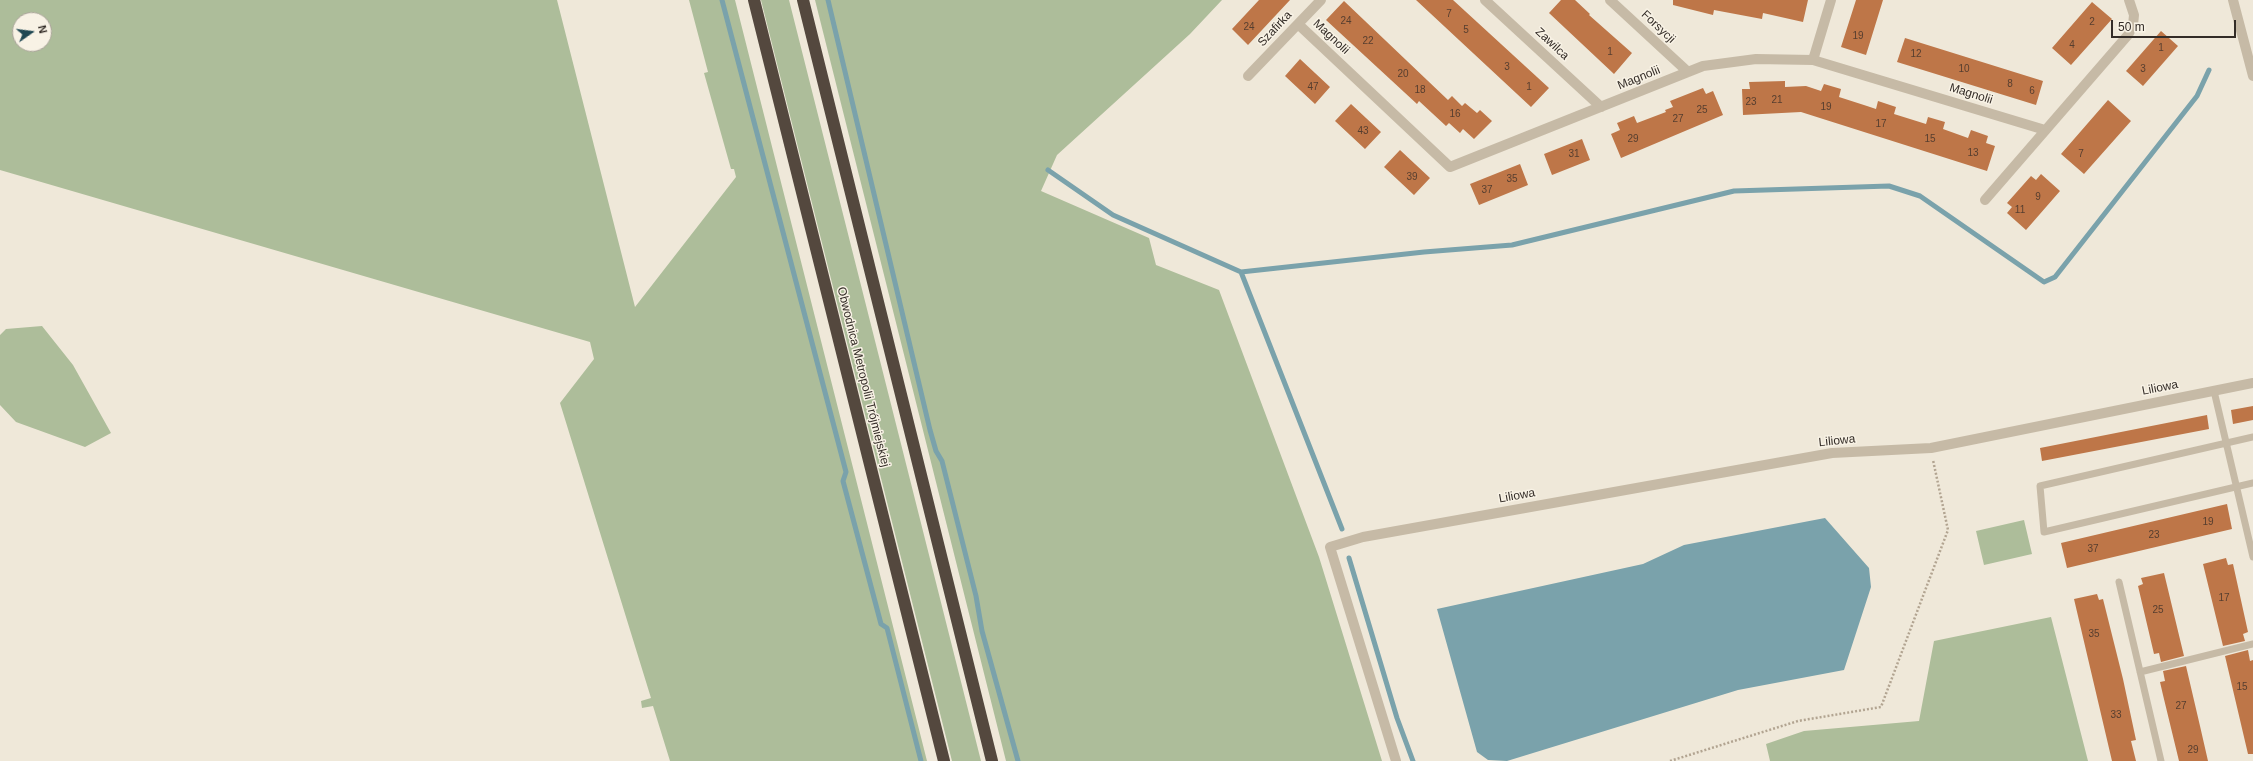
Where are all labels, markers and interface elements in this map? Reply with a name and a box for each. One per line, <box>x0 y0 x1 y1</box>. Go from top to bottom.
street label: Szafirka <box>1255 8 1295 50</box>
house number: 7 <box>1446 8 1452 20</box>
street label: Forsycji <box>1638 8 1678 46</box>
north arrow <box>12 12 52 52</box>
scale bar <box>2113 12 2238 38</box>
house number: 24 <box>1340 15 1352 27</box>
street label: Magnolii <box>1310 16 1352 58</box>
house number: 2 <box>2089 16 2095 28</box>
text: 50 m <box>2118 20 2145 34</box>
house number: 24 <box>1243 21 1255 33</box>
text: N <box>36 24 49 35</box>
house number: 5 <box>1463 24 1469 36</box>
street label: Zawilca <box>1532 25 1572 63</box>
house number: 19 <box>1852 30 1864 42</box>
house number: 22 <box>1362 35 1374 47</box>
house number: 4 <box>2069 39 2075 51</box>
house number: 1 <box>2158 42 2164 54</box>
house number: 1 <box>1607 46 1613 58</box>
house number: 12 <box>1910 48 1922 60</box>
house number: 3 <box>1504 61 1510 73</box>
street label: Magnolii <box>1616 63 1662 93</box>
house number: 10 <box>1958 63 1970 75</box>
house number: 3 <box>2140 63 2146 75</box>
house number: 20 <box>1397 68 1409 80</box>
house number: 8 <box>2007 78 2013 90</box>
house number: 47 <box>1307 81 1319 93</box>
house number: 1 <box>1526 81 1532 93</box>
street label: Magnolii <box>1948 81 1994 107</box>
house number: 18 <box>1414 84 1426 96</box>
house number: 6 <box>2029 85 2035 97</box>
house number: 21 <box>1771 94 1783 106</box>
house number: 23 <box>1745 96 1757 108</box>
house number: 19 <box>1820 101 1832 113</box>
house number: 25 <box>1696 104 1708 116</box>
house number: 16 <box>1449 108 1461 120</box>
house number: 27 <box>1672 113 1684 125</box>
house number: 17 <box>1875 118 1887 130</box>
house number: 43 <box>1357 125 1369 137</box>
house number: 29 <box>1627 133 1639 145</box>
house number: 15 <box>1924 133 1936 145</box>
house number: 13 <box>1967 147 1979 159</box>
house number: 31 <box>1568 148 1580 160</box>
house number: 7 <box>2078 148 2084 160</box>
house number: 39 <box>1406 171 1418 183</box>
house number: 35 <box>1506 173 1518 185</box>
house number: 37 <box>1481 184 1493 196</box>
house number: 9 <box>2035 191 2041 203</box>
house number: 11 <box>2015 204 2025 216</box>
street label: Obwodnica Metropolii Trójmiejskiej <box>834 286 892 468</box>
street label: Liliowa <box>2141 377 2179 399</box>
street label: Liliowa <box>1818 432 1856 450</box>
street label: Liliowa <box>1498 486 1536 506</box>
house number: 19 <box>2202 516 2214 528</box>
house number: 23 <box>2148 529 2160 541</box>
house number: 37 <box>2087 543 2099 555</box>
house number: 17 <box>2218 592 2230 604</box>
house number: 25 <box>2152 604 2164 616</box>
house number: 35 <box>2088 628 2100 640</box>
house number: 15 <box>2236 681 2248 693</box>
house number: 27 <box>2175 700 2187 712</box>
house number: 33 <box>2110 709 2122 721</box>
house number: 29 <box>2187 744 2199 756</box>

